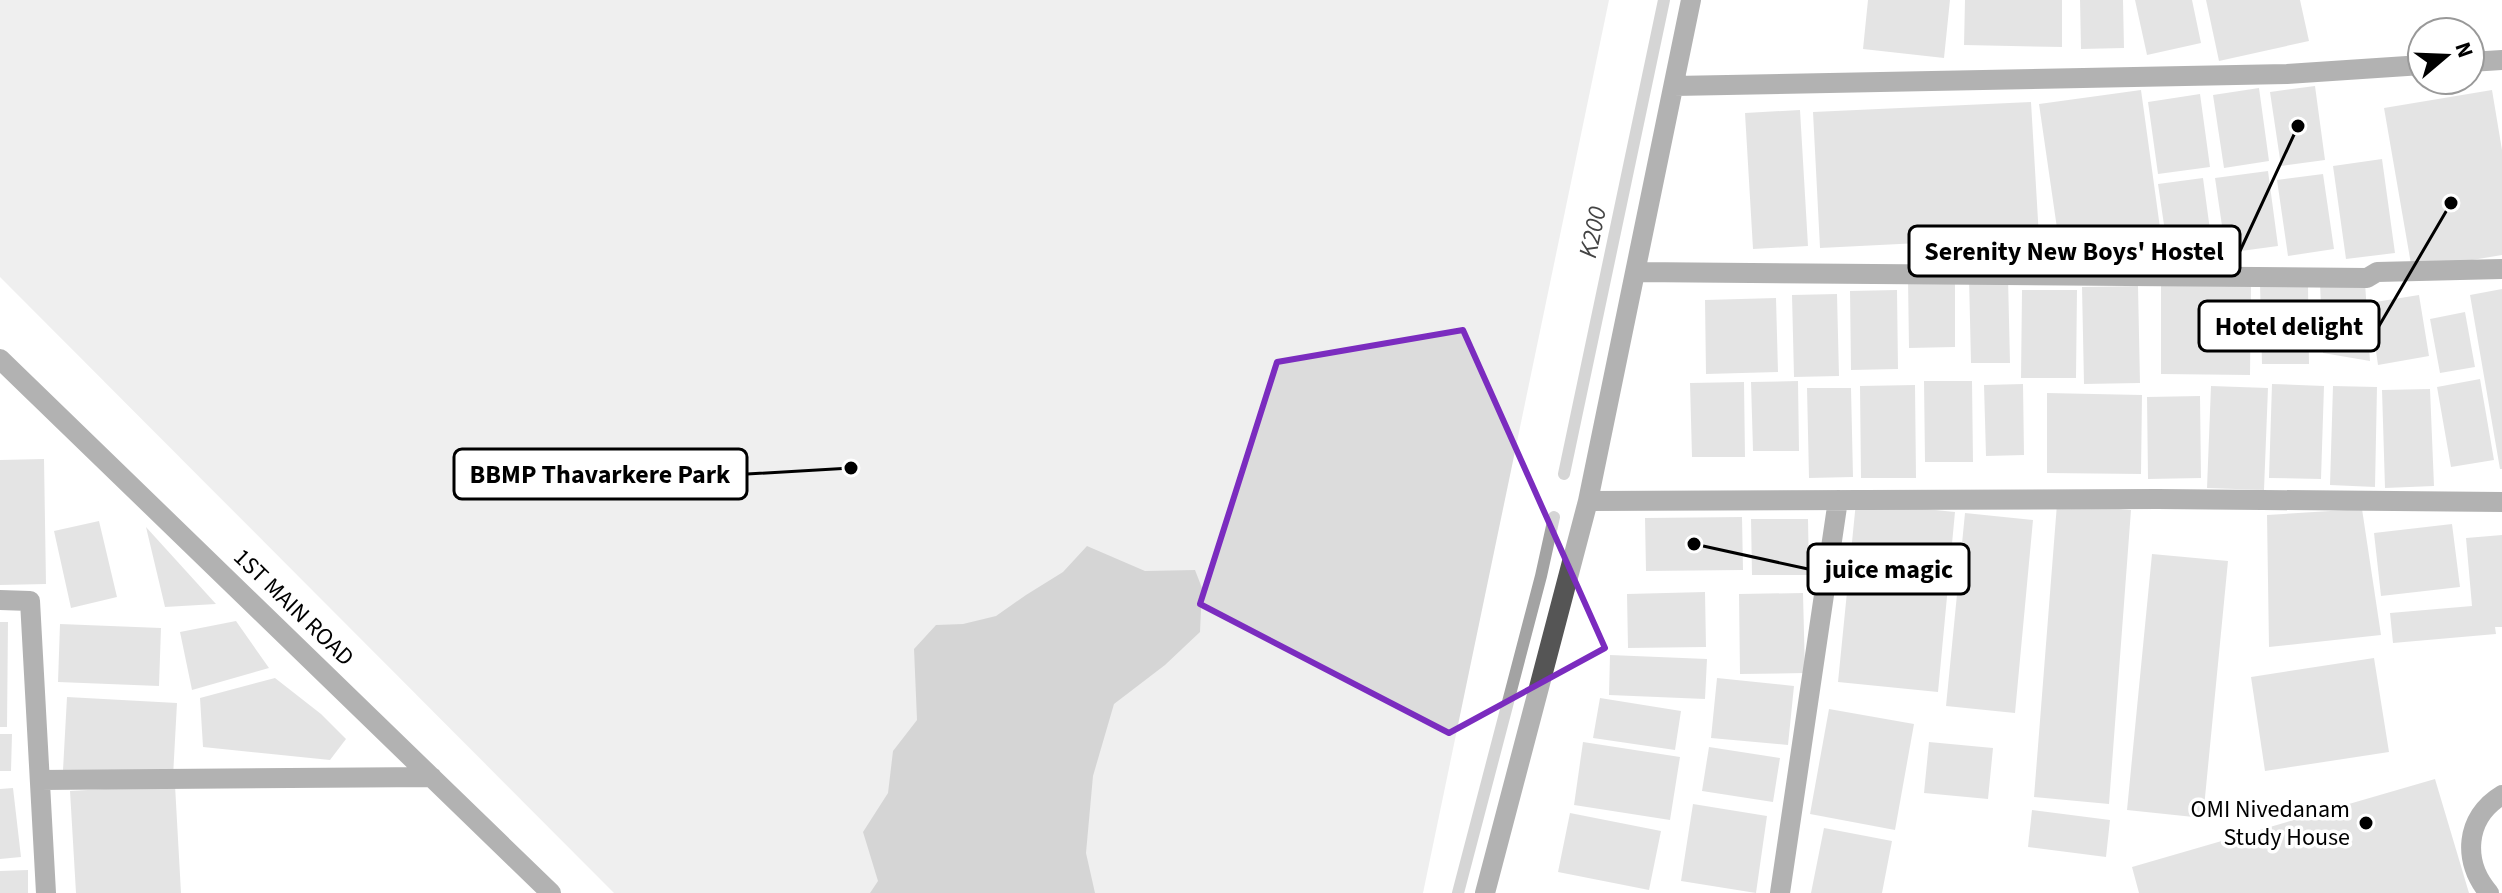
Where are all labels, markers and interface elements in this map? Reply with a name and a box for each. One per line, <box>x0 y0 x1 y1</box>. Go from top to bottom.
north arrow <box>2406 16 2486 96</box>
text: N <box>2446 38 2481 62</box>
water label: K200 <box>1569 202 1616 261</box>
callout: Serenity New Boys' Hostel <box>1909 226 2240 276</box>
text: Serenity New Boys' Hostel <box>1924 233 2224 270</box>
callout: Hotel delight <box>2199 301 2379 351</box>
text: Hotel delight <box>2215 308 2363 345</box>
callout: BBMP Thavarkere Park <box>454 449 747 499</box>
text: BBMP Thavarkere Park <box>470 456 731 493</box>
street label: 1ST MAIN ROAD <box>225 541 362 674</box>
callout: juice magic <box>1808 544 1969 594</box>
text: juice magic <box>1823 551 1953 588</box>
place label: OMI Nivedanam Study House <box>2191 792 2350 855</box>
marker: OMI Nivedanam Study House <box>2357 814 2375 832</box>

